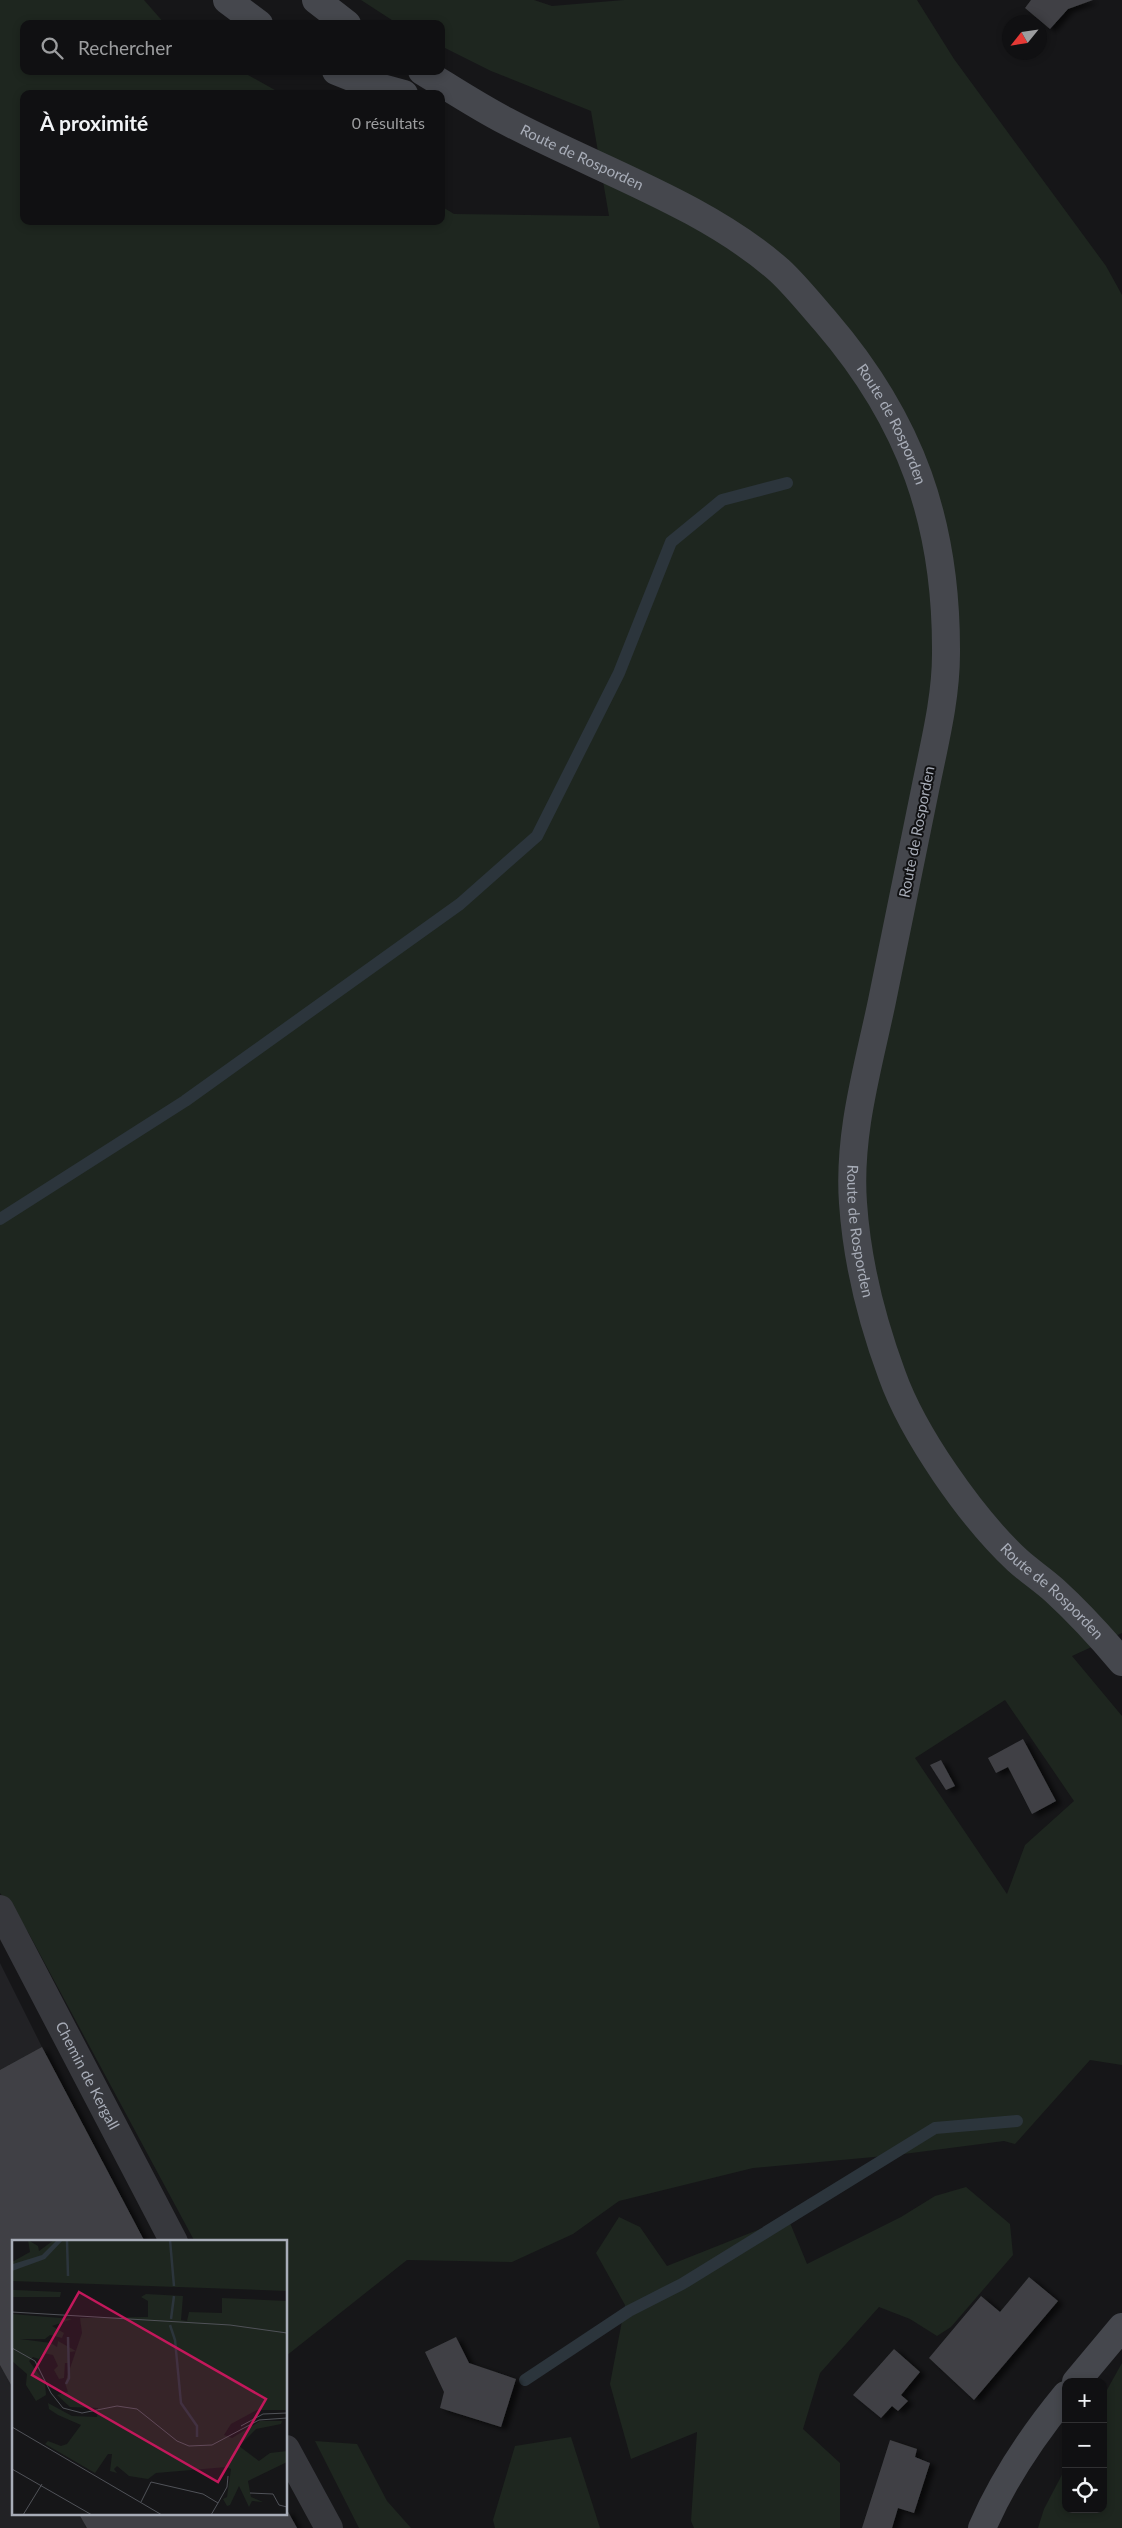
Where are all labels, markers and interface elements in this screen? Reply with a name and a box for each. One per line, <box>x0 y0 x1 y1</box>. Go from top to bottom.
north arrow <box>1002 15 1047 60</box>
search box <box>20 20 445 75</box>
icon: search <box>38 34 66 62</box>
text: Rechercher <box>78 36 172 59</box>
text: À proximité <box>40 110 148 135</box>
text: 0 résultats <box>352 113 425 132</box>
street label: Route de Rosporden <box>518 120 647 193</box>
street label: Route de Rosporden <box>854 360 931 487</box>
street label: Route de Rosporden <box>894 764 938 899</box>
street label: Route de Rosporden <box>844 1164 878 1299</box>
street label: Route de Rosporden <box>997 1539 1108 1642</box>
street label: Chemin de Kergall <box>52 2018 124 2132</box>
inset map <box>12 2240 288 2516</box>
map controls <box>1062 2378 1107 2513</box>
button: + <box>1062 2378 1107 2423</box>
button: − <box>1062 2423 1107 2468</box>
button: locate <box>1062 2468 1107 2513</box>

